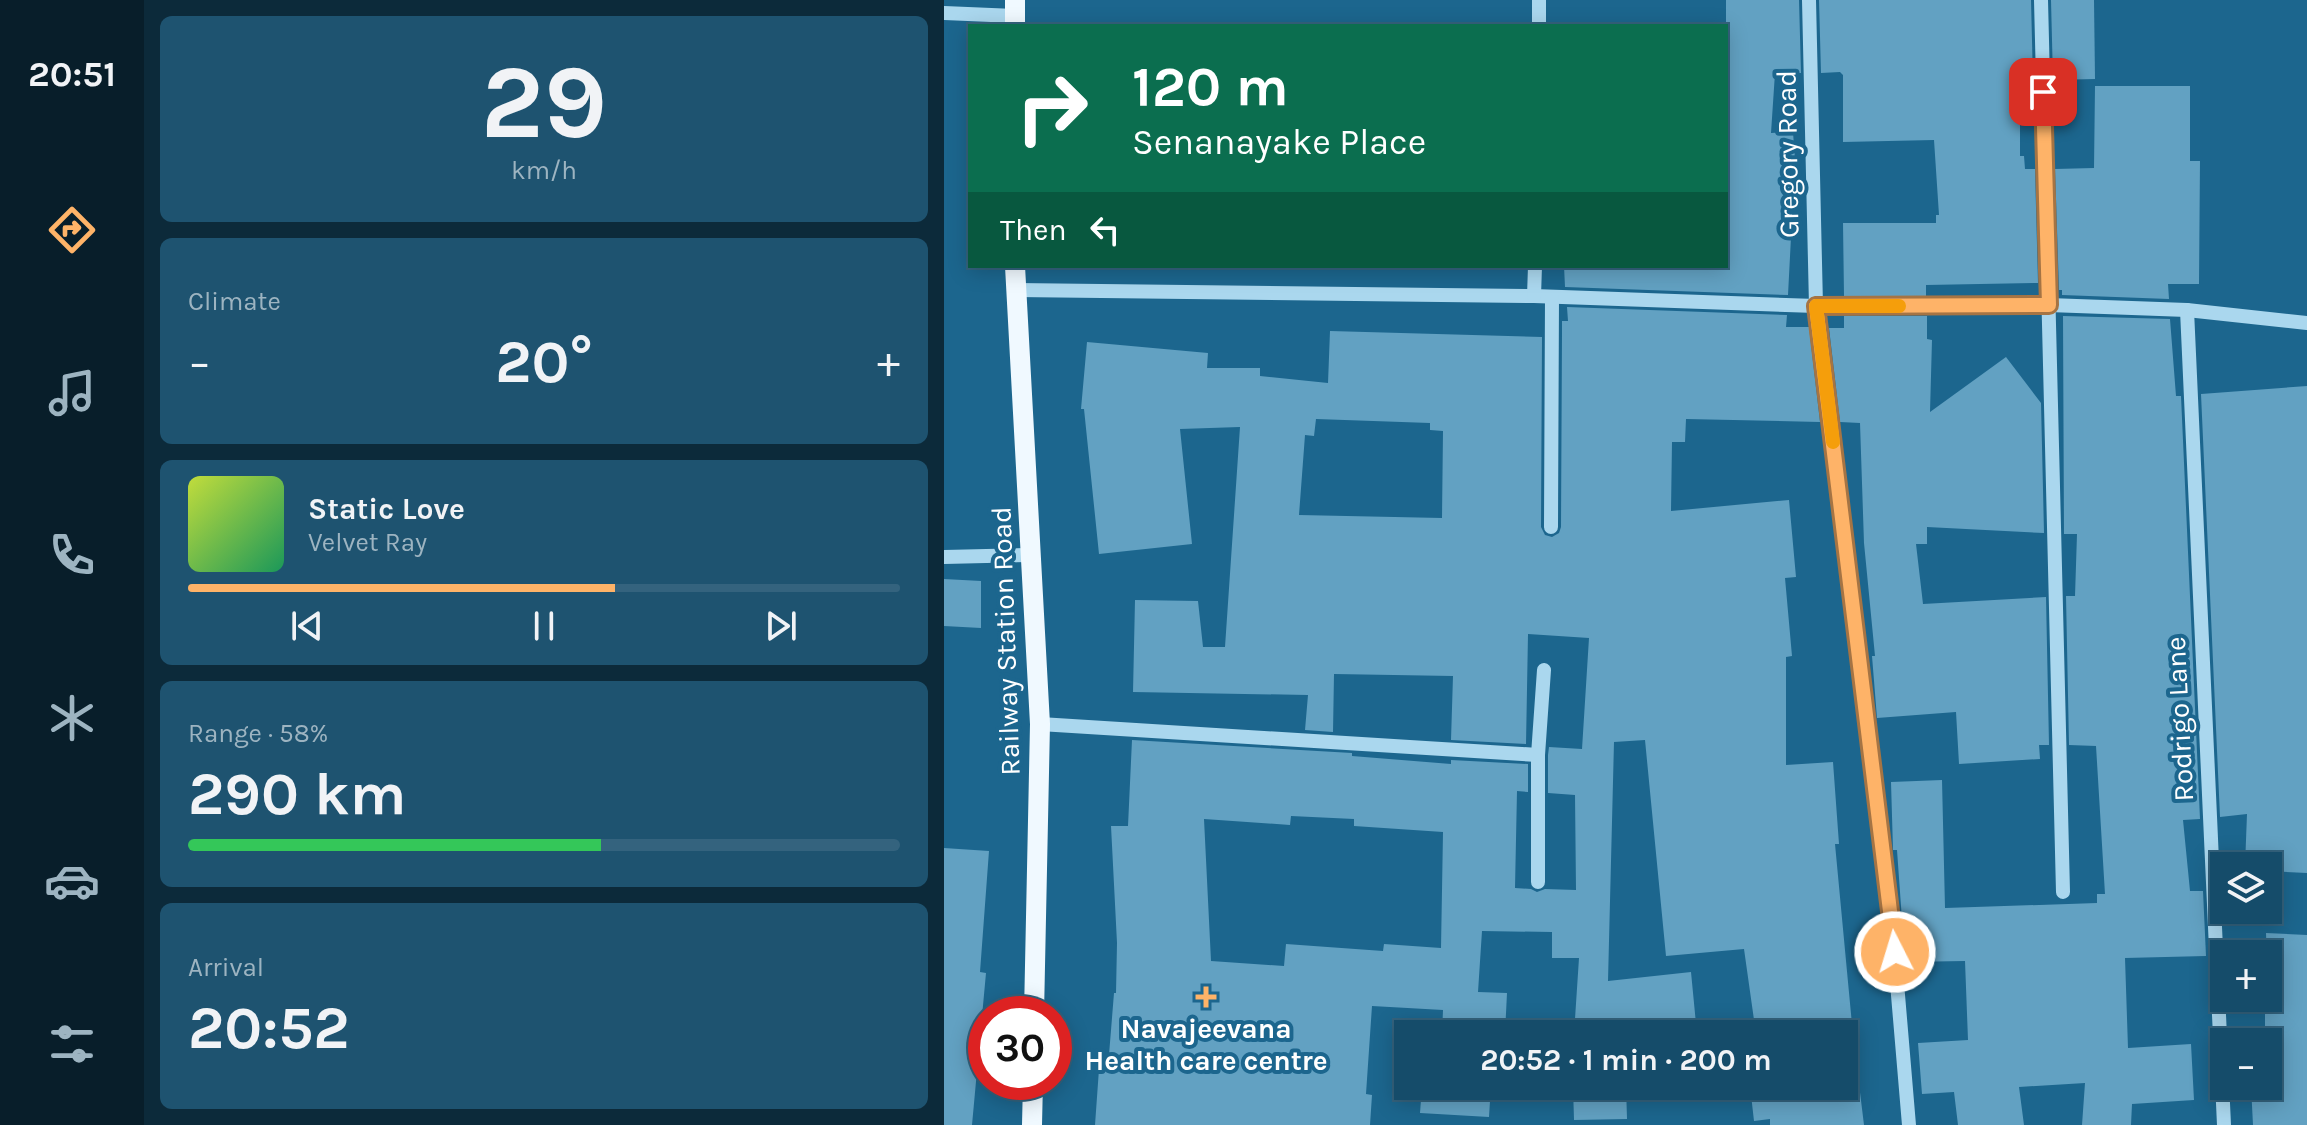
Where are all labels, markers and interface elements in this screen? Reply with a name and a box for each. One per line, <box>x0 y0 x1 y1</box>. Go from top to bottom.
text: 29 <box>481 42 607 163</box>
text: 20:51 <box>28 53 116 95</box>
text: 120 m <box>1132 54 1289 119</box>
icon: right <box>1000 56 1104 160</box>
pin <box>2009 58 2077 126</box>
street label: Gregory Road <box>1770 70 1805 238</box>
icon: arrive <box>2021 70 2065 114</box>
text: Senanayake Place <box>1132 121 1426 163</box>
text: km/h <box>511 155 577 186</box>
icon: directions <box>44 202 100 258</box>
icon: left <box>1083 208 1127 252</box>
text: Then <box>1000 212 1067 248</box>
text: Climate <box>188 286 281 317</box>
text: 20° <box>495 327 593 397</box>
text: − <box>188 337 211 388</box>
text: + <box>877 337 900 388</box>
icon: music <box>44 365 100 421</box>
text: Static Love <box>308 491 465 527</box>
street label: Railway Station Road <box>984 506 1027 776</box>
icon: phone <box>44 527 100 583</box>
text: Velvet Ray <box>308 527 427 558</box>
icon: previous <box>285 604 329 648</box>
icon: pause <box>522 604 566 648</box>
icon: next <box>759 604 803 648</box>
street label: Rodrigo Lane <box>2159 636 2200 802</box>
icon: climate <box>44 690 100 746</box>
text: Range · 58% <box>188 718 328 749</box>
text: 290 km <box>188 759 406 829</box>
map controls <box>2210 852 2282 1100</box>
button: layers <box>2210 852 2282 924</box>
icon: car <box>44 853 100 909</box>
position arrow <box>1853 910 1937 994</box>
button: + <box>2210 940 2282 1012</box>
text: Arrival <box>188 952 264 983</box>
marker: Navajeevana Health care centre <box>1195 986 1217 1008</box>
text: 20:52 <box>188 993 350 1063</box>
speed limit sign: 30 <box>968 996 1072 1100</box>
place label: Navajeevana Health care centre <box>1084 1012 1328 1077</box>
icon: filters <box>44 1016 100 1072</box>
button: − <box>2210 1028 2282 1100</box>
text: 20:52 · 1 min · 200 m <box>1480 1042 1772 1078</box>

